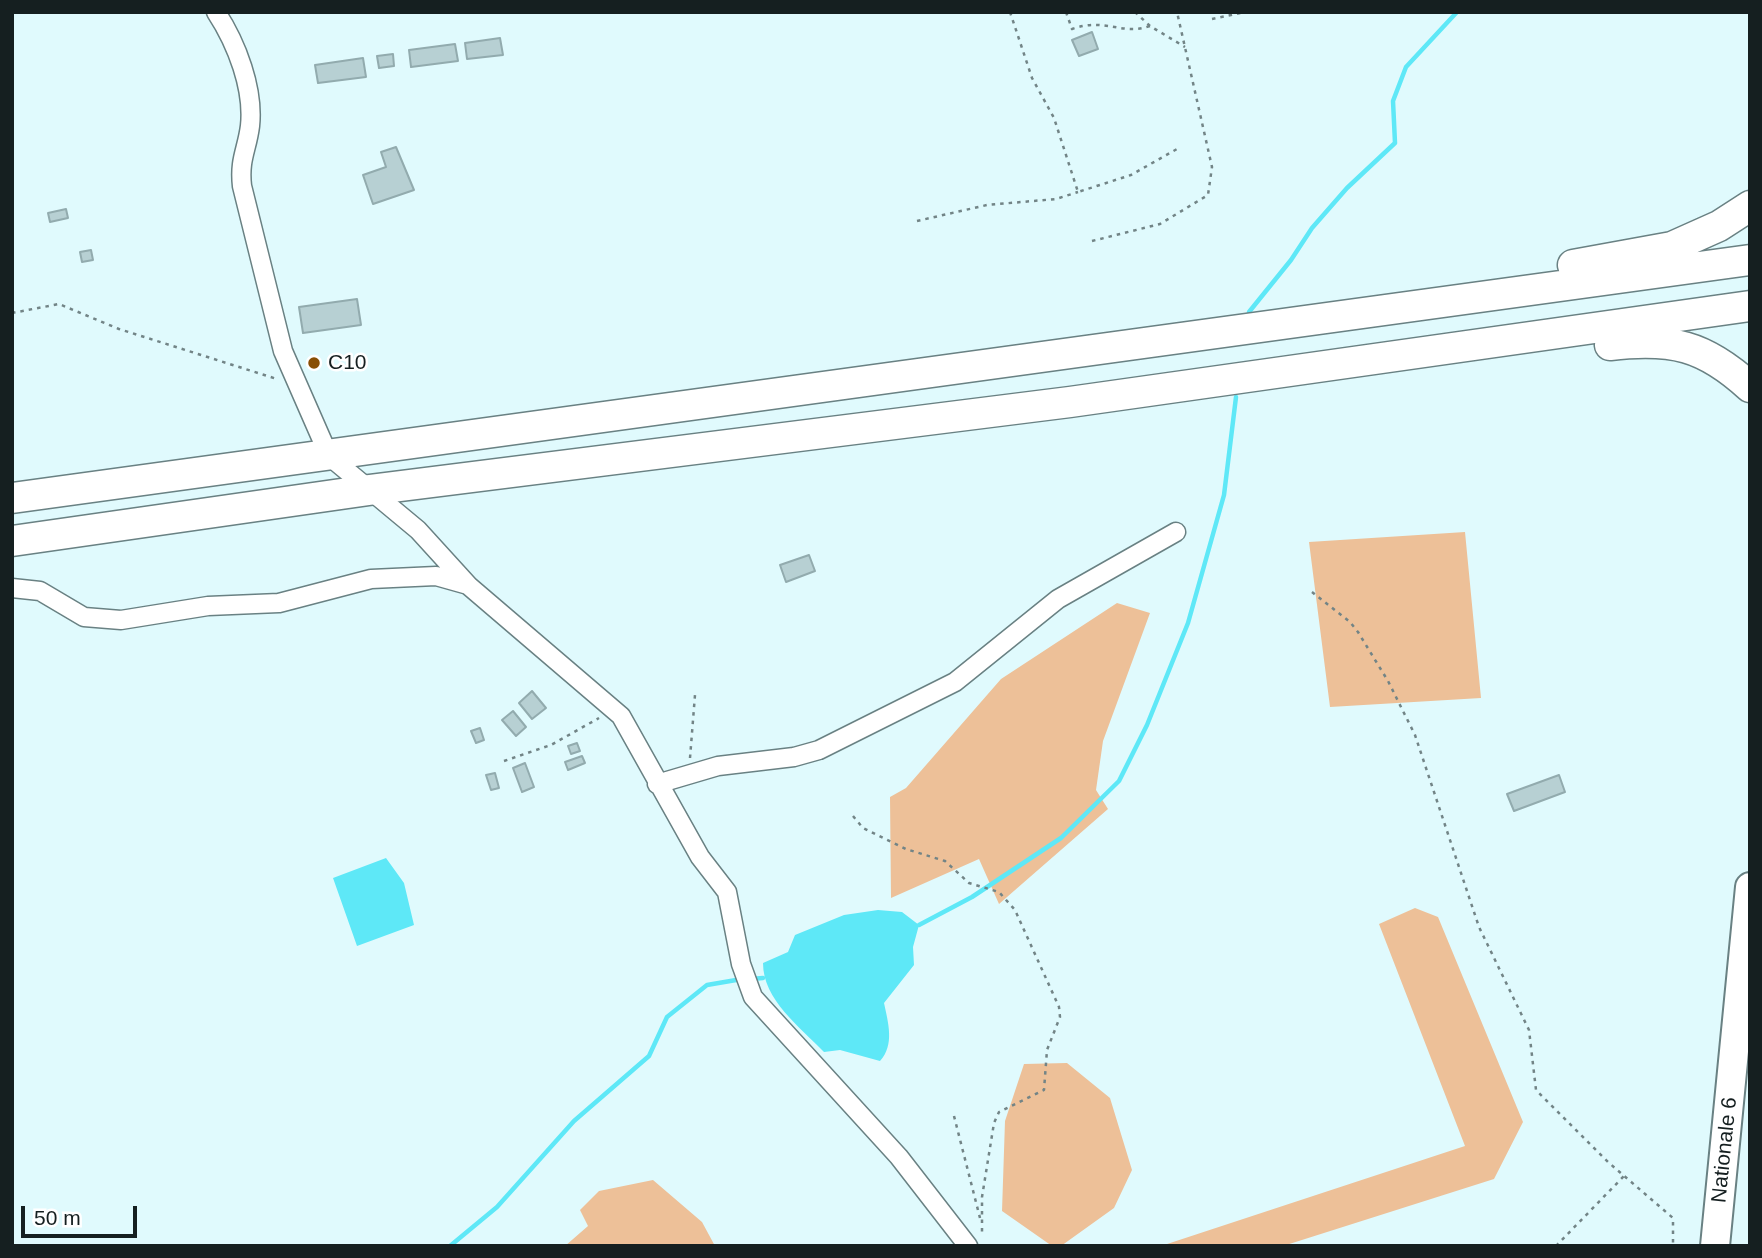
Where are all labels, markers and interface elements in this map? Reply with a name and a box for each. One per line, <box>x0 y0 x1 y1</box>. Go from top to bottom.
place label: C10 <box>328 350 367 376</box>
marker: C10 <box>306 355 322 371</box>
street label: Nationale 6 <box>1707 1096 1743 1204</box>
scale bar <box>24 1192 140 1236</box>
text: 50 m <box>34 1206 81 1229</box>

